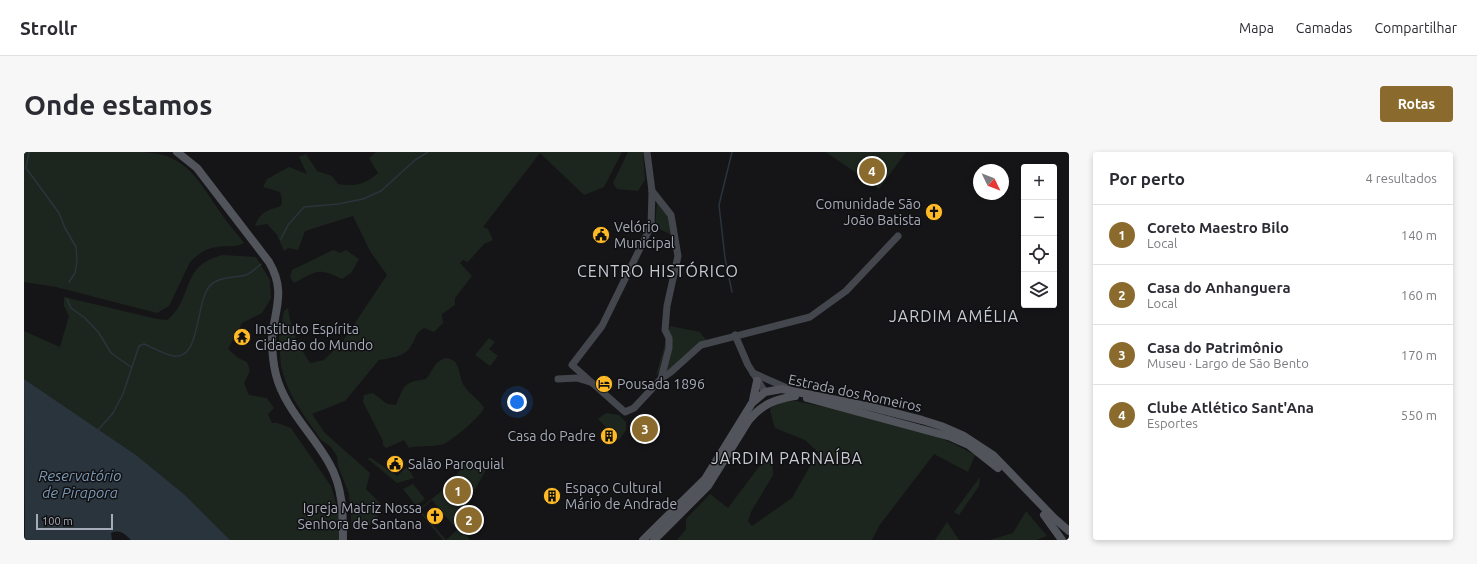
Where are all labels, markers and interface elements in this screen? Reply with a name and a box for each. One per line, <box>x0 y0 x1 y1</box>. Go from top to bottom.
text: Strollr <box>20 17 77 39</box>
text: Mapa <box>1239 20 1274 36</box>
text: Camadas <box>1296 20 1352 36</box>
text: Compartilhar <box>1374 20 1457 36</box>
button: Rotas <box>1380 86 1453 122</box>
text: Onde estamos <box>24 89 212 120</box>
pin: 4 <box>859 156 885 186</box>
north arrow <box>973 164 1009 200</box>
map controls <box>1021 164 1057 308</box>
button: + <box>1021 164 1057 200</box>
text: Por perto <box>1109 169 1185 188</box>
text: 4 resultados <box>1366 171 1437 185</box>
place label: Comunidade São João Batista <box>816 196 921 228</box>
button: − <box>1021 200 1057 236</box>
church icon: Comunidade São João Batista <box>924 202 944 222</box>
place label: Velório Municipal <box>614 219 675 251</box>
text: Coreto Maestro Bilo <box>1147 219 1289 236</box>
public building icon: Velório Municipal <box>591 225 611 245</box>
text: 1 <box>1118 228 1126 242</box>
text: 140 m <box>1401 228 1437 242</box>
button: locate <box>1021 236 1057 272</box>
text: Local <box>1147 236 1177 250</box>
district label: CENTRO HISTÓRICO <box>577 261 739 280</box>
button: layers <box>1021 272 1057 308</box>
text: Casa do Anhanguera <box>1147 279 1291 296</box>
text: 2 <box>1118 288 1126 302</box>
text: 160 m <box>1401 288 1437 302</box>
text: Local <box>1147 296 1177 310</box>
district label: JARDIM AMÉLIA <box>889 305 1019 325</box>
place label: Instituto Espírita Cidadão do Mundo <box>255 321 373 353</box>
temple icon: Instituto Espírita Cidadão do Mundo <box>232 327 252 347</box>
text: Casa do Patrimônio <box>1147 339 1283 356</box>
text: 3 <box>1118 348 1126 362</box>
text: 170 m <box>1401 348 1437 362</box>
text: Museu · Largo de São Bento <box>1147 356 1309 370</box>
street label: Estrada dos Romeiros <box>787 371 923 415</box>
hotel icon: Pousada 1896 <box>594 374 614 394</box>
place label: Pousada 1896 <box>617 376 705 392</box>
your location <box>507 392 527 412</box>
text: Clube Atlético Sant'Ana <box>1147 399 1314 416</box>
text: 4 <box>1118 408 1126 422</box>
text: 550 m <box>1401 408 1437 422</box>
pin: 3 <box>632 414 658 444</box>
text: Esportes <box>1147 416 1198 430</box>
building icon: Casa do Padre <box>599 426 619 446</box>
place label: Casa do Padre <box>507 428 596 444</box>
district label: JARDIM PARNAÍBA <box>711 447 863 467</box>
public building icon: Salão Paroquial <box>385 454 405 474</box>
place label: Salão Paroquial <box>408 456 505 472</box>
water label: Reservatório de Pirapora <box>39 467 121 501</box>
pin: 1 <box>445 476 471 506</box>
place label: Espaço Cultural Mário de Andrade <box>565 480 677 512</box>
building icon: Espaço Cultural Mário de Andrade <box>542 486 562 506</box>
place label: Igreja Matriz Nossa Senhora de Santana <box>298 500 422 532</box>
pin: 2 <box>456 505 482 535</box>
church icon: Igreja Matriz Nossa Senhora de Santana <box>425 506 445 526</box>
scale bar <box>36 512 113 531</box>
text: 100 m <box>42 515 73 527</box>

